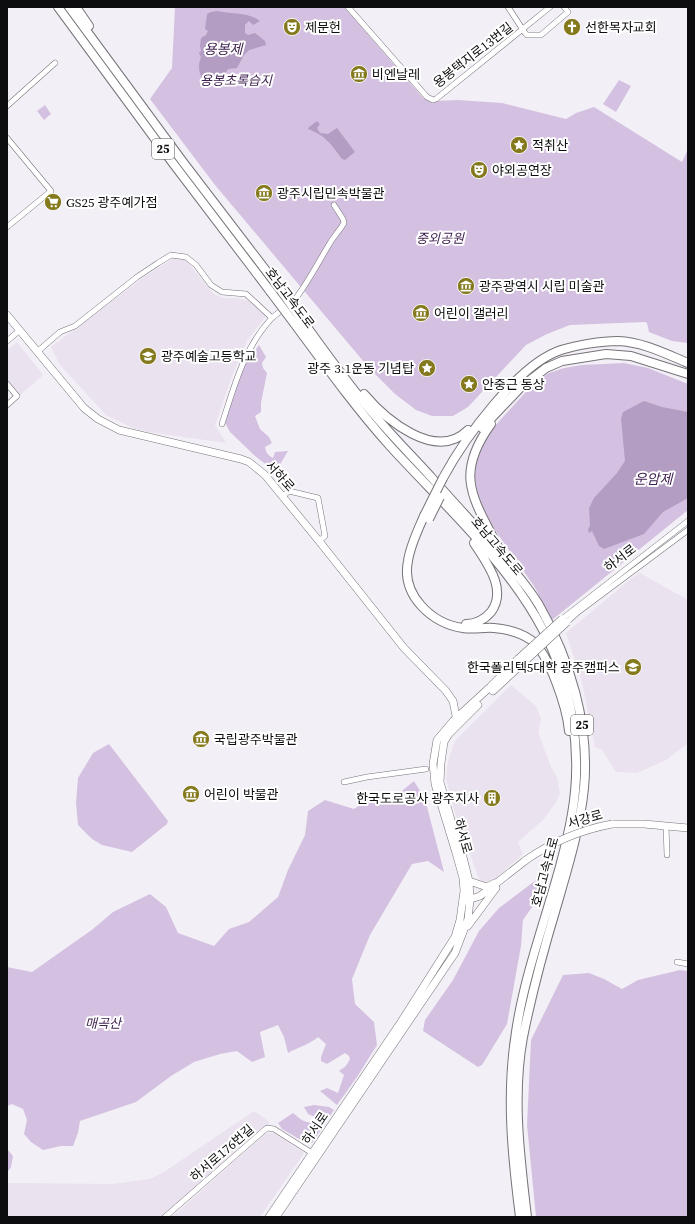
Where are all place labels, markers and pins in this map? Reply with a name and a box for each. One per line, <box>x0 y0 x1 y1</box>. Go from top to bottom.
theatre icon: 제문헌 <box>282 17 302 37</box>
church icon: 선한목자교회 <box>562 17 582 37</box>
place label: 제문헌 <box>305 19 341 36</box>
place label: 선한목자교회 <box>585 19 657 36</box>
museum icon: 비엔날레 <box>349 64 369 84</box>
place label: 비엔날레 <box>372 66 420 83</box>
place icon: 적취산 <box>509 135 529 155</box>
place label: 적취산 <box>532 137 568 154</box>
theatre icon: 야외공연장 <box>469 160 489 180</box>
place label: 야외공연장 <box>492 162 552 179</box>
museum icon: 광주시립민속박물관 <box>254 183 274 203</box>
place label: 광주시립민속박물관 <box>277 185 385 202</box>
supermarket icon: GS25 광주예가점 <box>43 192 63 212</box>
place label: GS25 광주예가점 <box>66 194 157 211</box>
museum icon: 광주광역시 시립 미술관 <box>456 276 476 296</box>
place label: 광주광역시 시립 미술관 <box>479 278 605 295</box>
museum icon: 어린이 갤러리 <box>411 303 431 323</box>
place label: 어린이 갤러리 <box>434 305 509 322</box>
school or university icon: 광주예술고등학교 <box>138 346 158 366</box>
place label: 광주예술고등학교 <box>161 348 257 365</box>
place icon: 광주 3.1운동 기념탑 <box>417 358 437 378</box>
place label: 광주 3.1운동 기념탑 <box>307 360 414 377</box>
place icon: 안중근 동상 <box>459 374 479 394</box>
place label: 안중근 동상 <box>482 376 545 393</box>
school or university icon: 한국폴리텍5대학 광주캠퍼스 <box>623 657 643 677</box>
place label: 한국폴리텍5대학 광주캠퍼스 <box>467 659 620 676</box>
museum icon: 국립광주박물관 <box>191 729 211 749</box>
place label: 국립광주박물관 <box>214 731 298 748</box>
museum icon: 어린이 박물관 <box>181 784 201 804</box>
place label: 어린이 박물관 <box>204 786 279 803</box>
building icon: 한국도로공사 광주지사 <box>482 788 502 808</box>
place label: 한국도로공사 광주지사 <box>356 790 479 807</box>

